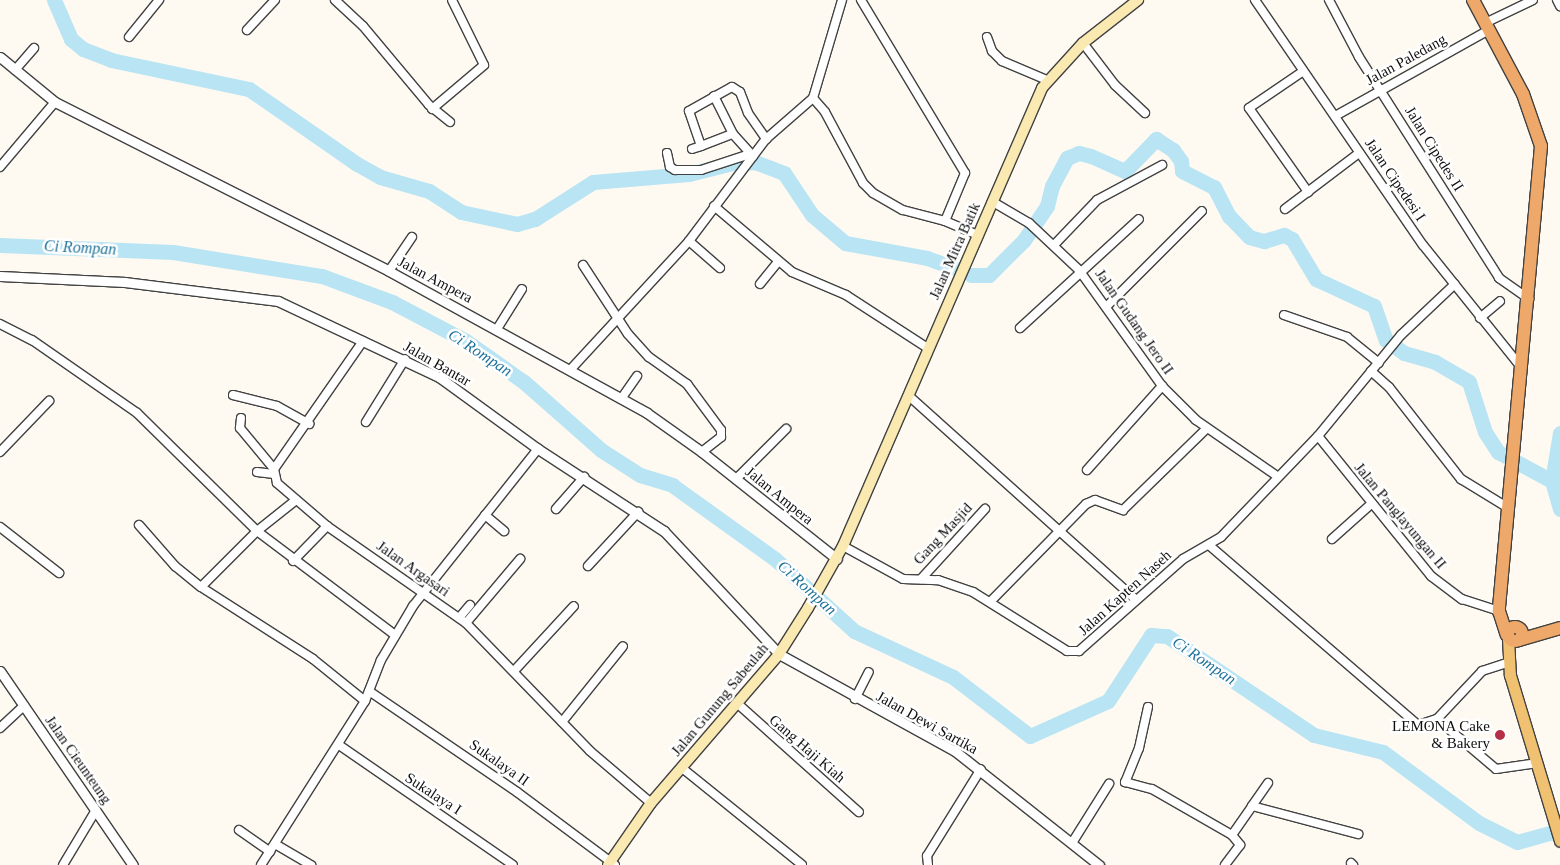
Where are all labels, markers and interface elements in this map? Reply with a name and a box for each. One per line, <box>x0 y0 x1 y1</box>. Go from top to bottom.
street label: Jalan Paledang <box>1362 30 1450 90</box>
street label: Jalan Cipedes II <box>1401 103 1467 195</box>
street label: Jalan Cipedesi I <box>1361 135 1429 225</box>
street label: Jalan Mitra Batik <box>926 200 984 302</box>
water label: Ci Rompan <box>43 237 117 259</box>
street label: Jalan Ampera <box>394 253 476 307</box>
street label: Jalan Gudang Jero II <box>1091 266 1177 378</box>
water label: Ci Rompan <box>444 325 516 381</box>
street label: Jalan Bantar <box>400 338 474 390</box>
street label: Jalan Panglayungan II <box>1350 459 1450 573</box>
street label: Jalan Ampera <box>741 463 817 529</box>
street label: Gang Masjid <box>910 499 976 569</box>
street label: Jalan Argasari <box>373 537 453 601</box>
street label: Jalan Kapten Naseh <box>1075 546 1175 640</box>
water label: Ci Rompan <box>774 557 840 619</box>
water label: Ci Rompan <box>1169 633 1239 689</box>
street label: Jalan Gunung Sabeulah <box>668 640 772 760</box>
street label: Jalan Dewi Sartika <box>873 688 981 758</box>
street label: Gang Haji Kiah <box>765 711 849 787</box>
street label: Jalan Cieunteung <box>41 712 115 808</box>
place label: LEMONA Cake & Bakery <box>1391 717 1490 752</box>
marker: LEMONA Cake & Bakery <box>1494 729 1506 741</box>
street label: Sukalaya II <box>466 736 532 790</box>
street label: Sukalaya I <box>401 769 465 819</box>

